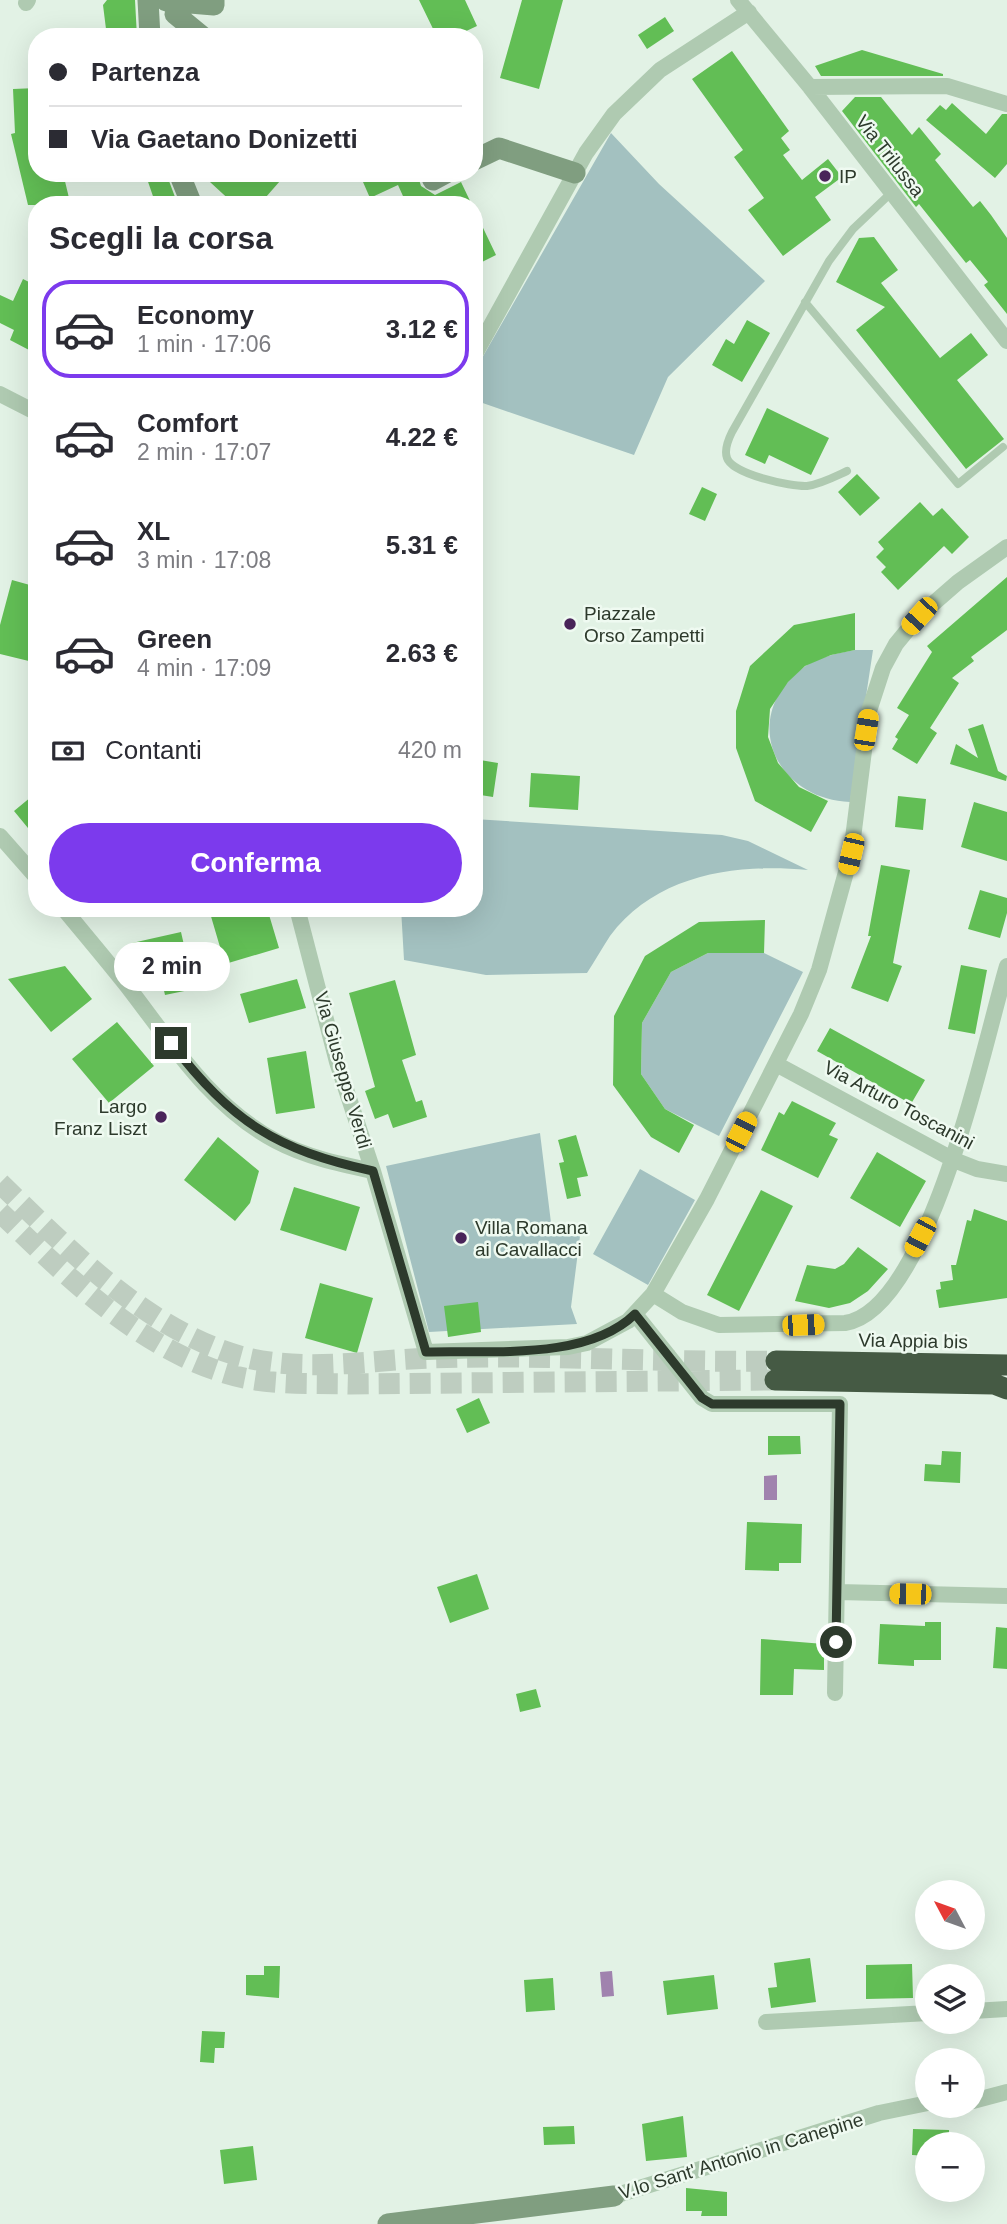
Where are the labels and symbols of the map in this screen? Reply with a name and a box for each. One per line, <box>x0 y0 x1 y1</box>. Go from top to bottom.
street label: Via Trilussa <box>852 111 929 201</box>
place label: IP <box>839 166 857 187</box>
marker: IP <box>817 168 833 184</box>
car <box>898 593 941 639</box>
place label: Piazzale Orso Zampetti <box>584 603 704 646</box>
marker: Piazzale Orso Zampetti <box>562 616 578 632</box>
car <box>853 708 880 752</box>
car <box>837 831 866 877</box>
callout: 2 min <box>113 942 229 990</box>
street label: Via Giuseppe Verdi <box>311 989 375 1151</box>
route end <box>155 1027 187 1059</box>
street label: Via Arturo Toscanini <box>820 1056 978 1154</box>
place label: Largo Franz Liszt <box>54 1096 148 1139</box>
marker: Largo Franz Liszt <box>153 1109 169 1125</box>
car <box>723 1109 760 1155</box>
car <box>901 1214 940 1260</box>
place label: Villa Romana ai Cavallacci <box>475 1217 588 1260</box>
marker: Villa Romana ai Cavallacci <box>453 1230 469 1246</box>
car <box>782 1314 825 1336</box>
street label: Via Appia bis <box>858 1330 968 1352</box>
car <box>889 1583 932 1605</box>
route start <box>820 1626 852 1658</box>
north arrow <box>915 1880 985 1950</box>
street label: V.lo Sant' Antonio in Canepine <box>616 2109 866 2203</box>

